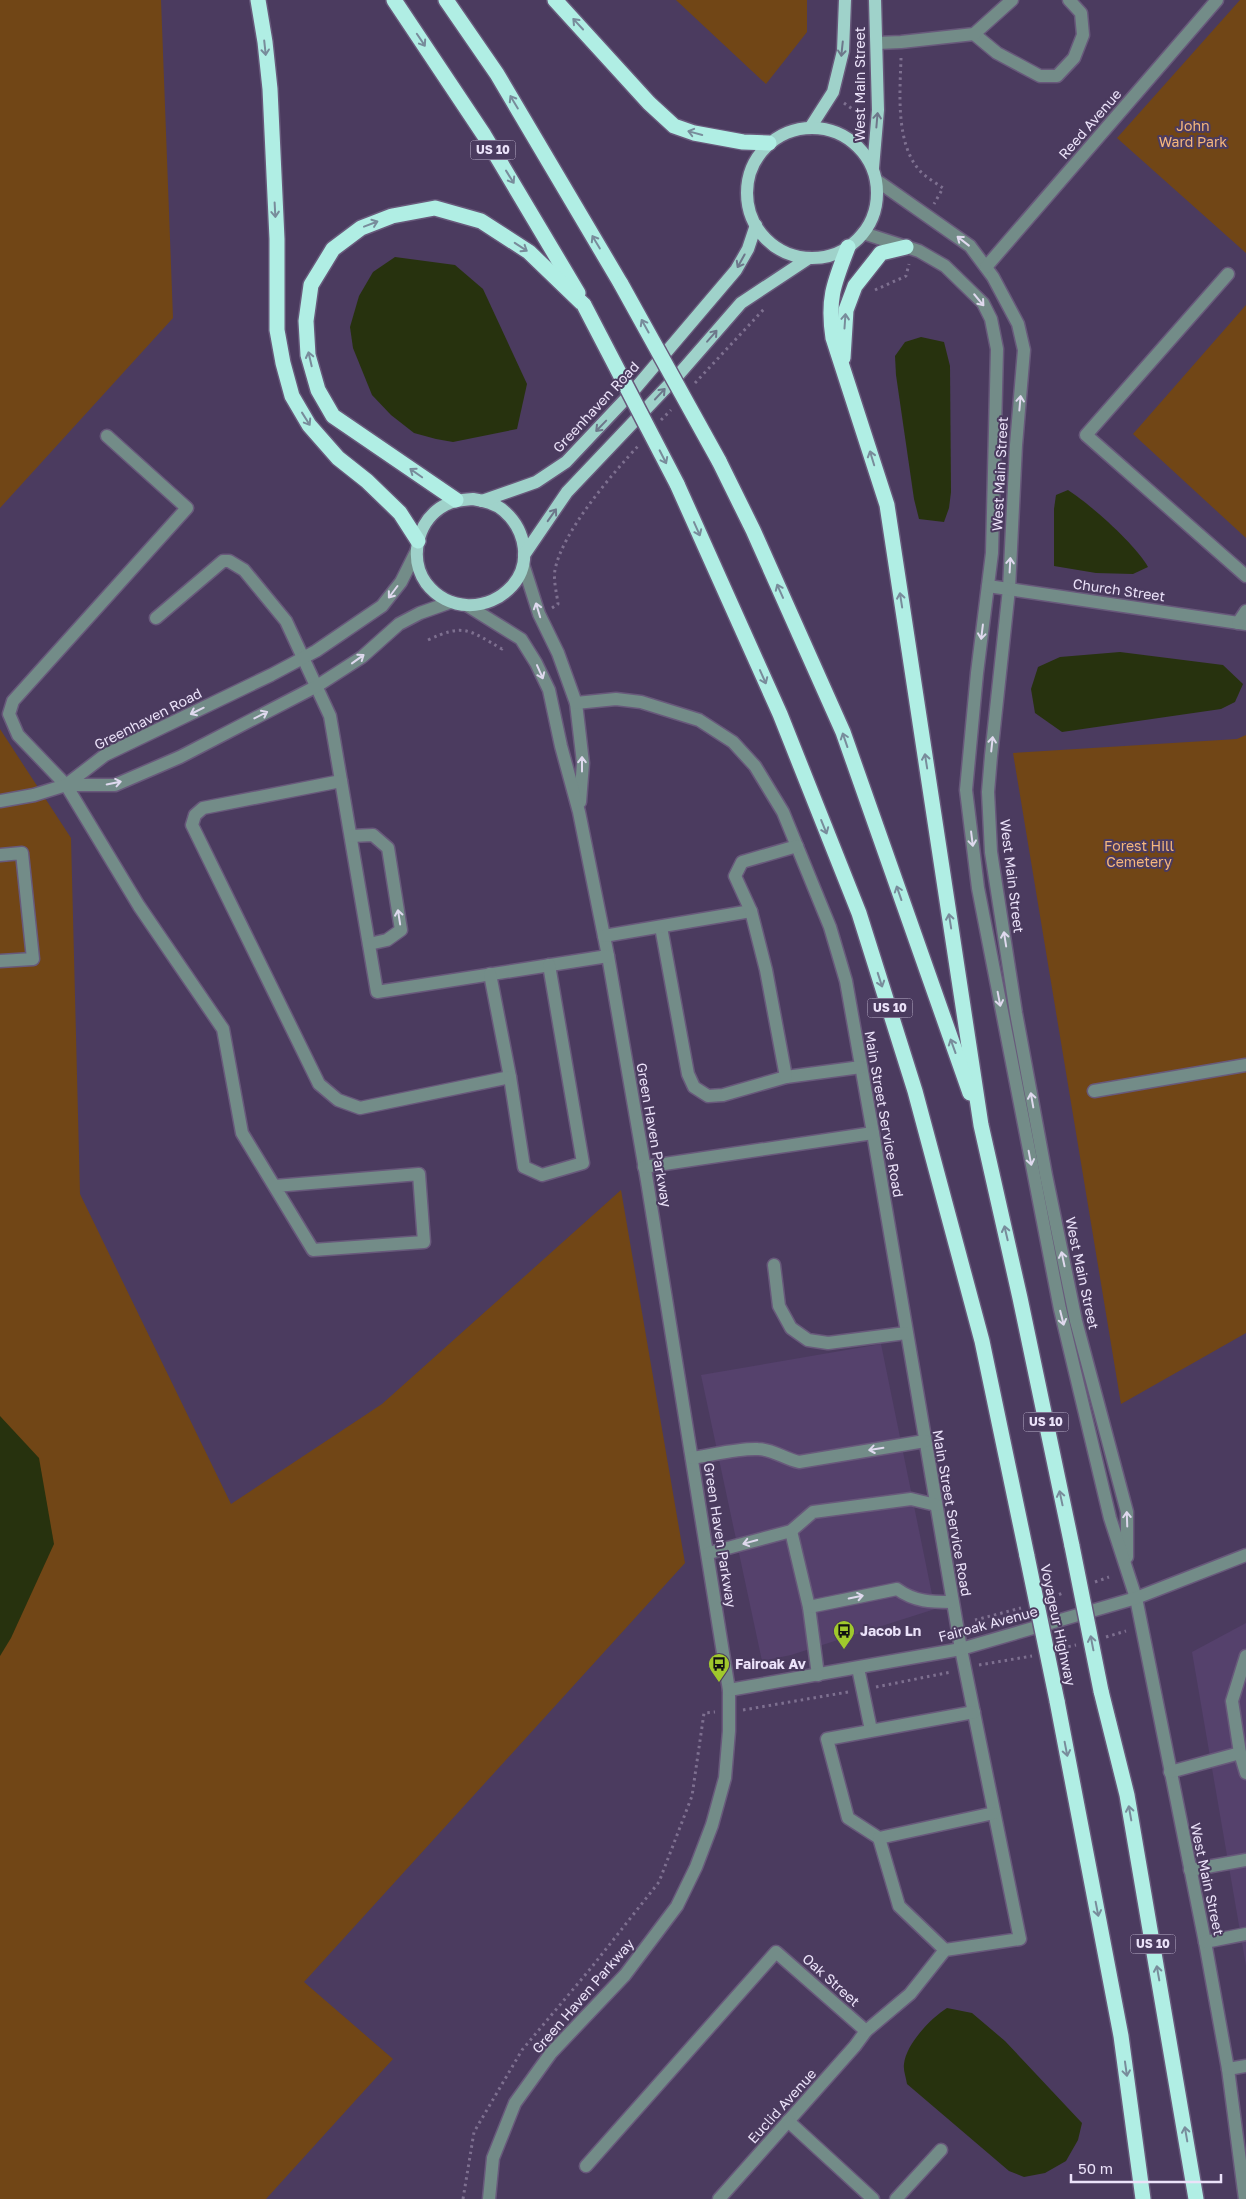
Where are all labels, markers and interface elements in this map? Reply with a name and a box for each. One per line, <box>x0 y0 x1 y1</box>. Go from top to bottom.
one-way arrow <box>572 18 584 31</box>
street label: West Main Street <box>851 27 868 141</box>
one-way arrow <box>416 33 426 47</box>
one-way arrow <box>260 40 270 56</box>
one-way arrow <box>837 40 847 56</box>
street label: Reed Avenue <box>1055 85 1125 162</box>
one-way arrow <box>508 96 518 110</box>
one-way arrow <box>872 112 882 128</box>
park label: John Ward Park <box>1159 117 1227 150</box>
one-way arrow <box>688 128 704 137</box>
road number: US 10 <box>470 140 516 160</box>
one-way arrow <box>505 169 515 183</box>
one-way arrow <box>271 202 280 218</box>
one-way arrow <box>363 219 378 229</box>
one-way arrow <box>591 236 601 250</box>
one-way arrow <box>956 236 970 246</box>
one-way arrow <box>514 242 528 252</box>
one-way arrow <box>736 253 746 267</box>
one-way arrow <box>973 293 984 306</box>
one-way arrow <box>840 313 849 329</box>
one-way arrow <box>639 320 649 334</box>
one-way arrow <box>706 330 718 343</box>
one-way arrow <box>305 352 314 368</box>
street label: Greenhaven Road <box>549 358 642 456</box>
one-way arrow <box>654 387 666 400</box>
one-way arrow <box>1015 395 1024 411</box>
one-way arrow <box>302 412 312 426</box>
street label: West Main Street <box>988 416 1011 532</box>
one-way arrow <box>595 419 607 432</box>
one-way arrow <box>658 450 668 465</box>
one-way arrow <box>867 451 877 467</box>
one-way arrow <box>409 468 423 478</box>
one-way arrow <box>547 508 557 522</box>
one-way arrow <box>692 521 702 536</box>
one-way arrow <box>1006 557 1015 573</box>
street label: Church Street <box>1072 575 1166 604</box>
one-way arrow <box>774 584 784 599</box>
one-way arrow <box>388 585 398 599</box>
one-way arrow <box>896 592 906 608</box>
one-way arrow <box>532 602 542 618</box>
one-way arrow <box>977 624 987 640</box>
one-way arrow <box>351 654 365 664</box>
one-way arrow <box>536 664 546 679</box>
one-way arrow <box>759 669 769 684</box>
street label: Greenhaven Road <box>91 684 204 753</box>
one-way arrow <box>190 706 205 716</box>
one-way arrow <box>253 710 268 719</box>
one-way arrow <box>840 733 849 748</box>
one-way arrow <box>987 736 997 752</box>
one-way arrow <box>921 753 931 769</box>
one-way arrow <box>577 756 587 772</box>
one-way arrow <box>106 778 122 787</box>
street label: West Main Street <box>997 818 1028 934</box>
one-way arrow <box>821 820 830 835</box>
one-way arrow <box>967 830 977 846</box>
park label: Forest Hill Cemetery <box>1104 837 1174 870</box>
one-way arrow <box>894 886 903 902</box>
one-way arrow <box>394 909 404 925</box>
one-way arrow <box>945 914 955 930</box>
one-way arrow <box>999 932 1009 948</box>
one-way arrow <box>876 972 886 988</box>
one-way arrow <box>995 990 1004 1006</box>
road number: US 10 <box>868 998 912 1018</box>
street label: Main Street Service Road <box>861 1029 908 1199</box>
one-way arrow <box>948 1039 957 1055</box>
street label: Green Haven Parkway <box>633 1061 676 1209</box>
one-way arrow <box>1026 1092 1036 1108</box>
one-way arrow <box>1026 1150 1035 1166</box>
street label: West Main Street <box>1062 1215 1103 1331</box>
one-way arrow <box>1001 1226 1010 1242</box>
one-way arrow <box>1058 1251 1067 1267</box>
one-way arrow <box>1057 1309 1067 1325</box>
road number: US 10 <box>1024 1412 1068 1431</box>
street label: Main Street Service Road <box>929 1428 976 1598</box>
one-way arrow <box>869 1444 885 1454</box>
street label: Green Haven Parkway <box>701 1461 740 1609</box>
one-way arrow <box>1056 1491 1066 1507</box>
one-way arrow <box>1122 1511 1132 1527</box>
one-way arrow <box>742 1538 758 1548</box>
street label: Voyageur Highway <box>1037 1562 1080 1688</box>
one-way arrow <box>848 1592 864 1601</box>
street label: Fairoak Avenue <box>936 1602 1039 1645</box>
bus stop icon: Jacob Ln <box>832 1619 856 1650</box>
place label: Jacob Ln <box>860 1622 921 1639</box>
one-way arrow <box>1087 1636 1096 1652</box>
bus stop icon: Fairoak Av <box>707 1652 731 1683</box>
place label: Fairoak Av <box>735 1655 807 1672</box>
one-way arrow <box>1062 1741 1072 1757</box>
one-way arrow <box>1125 1806 1135 1822</box>
street label: West Main Street <box>1187 1821 1228 1937</box>
one-way arrow <box>1093 1900 1102 1916</box>
street label: Green Haven Parkway <box>528 1935 637 2057</box>
road number: US 10 <box>1130 1935 1176 1954</box>
street label: Oak Street <box>799 1950 863 2010</box>
one-way arrow <box>1152 1966 1162 1982</box>
one-way arrow <box>1121 2060 1131 2076</box>
street label: Euclid Avenue <box>744 2065 820 2146</box>
one-way arrow <box>1180 2126 1190 2142</box>
scale bar <box>1071 2152 1221 2184</box>
text: 50 m <box>1078 2159 1113 2177</box>

